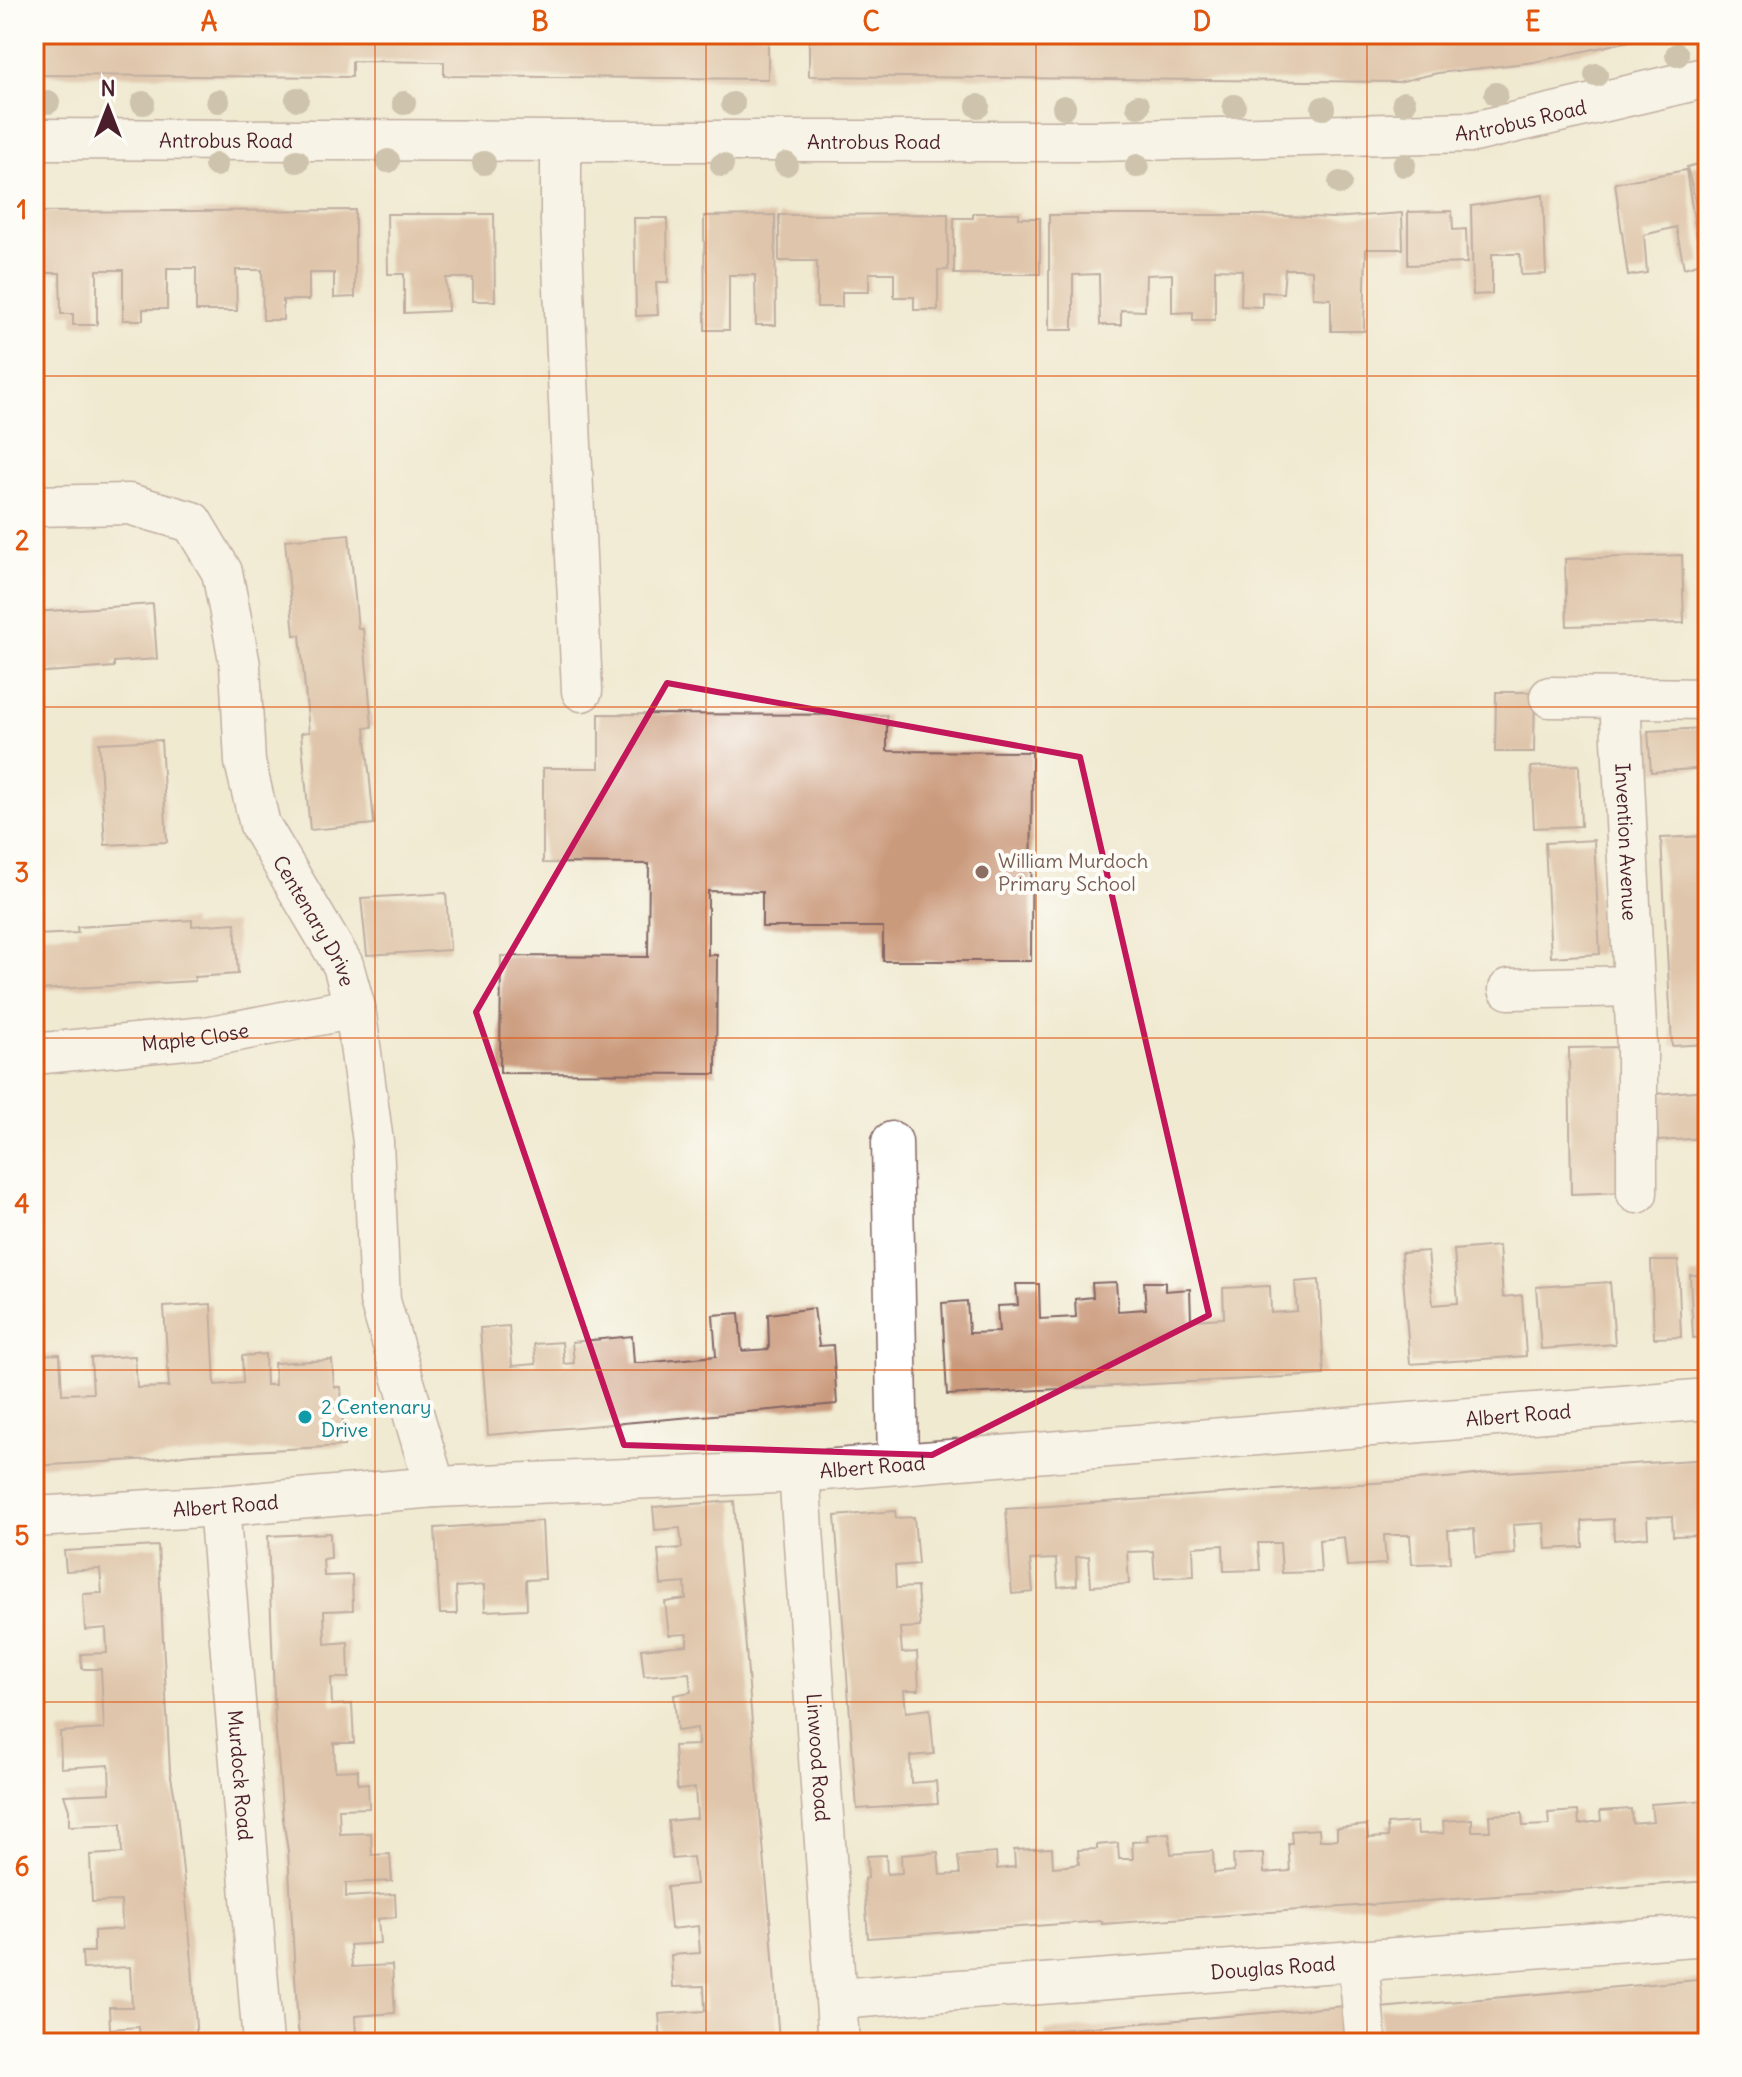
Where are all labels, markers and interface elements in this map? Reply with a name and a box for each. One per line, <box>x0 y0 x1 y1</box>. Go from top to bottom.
text: A <box>201 5 218 38</box>
text: B <box>531 5 549 38</box>
text: C <box>862 5 880 38</box>
text: D <box>1193 5 1211 38</box>
text: E <box>1525 5 1541 38</box>
north arrow <box>68 68 148 148</box>
text: N <box>100 74 116 102</box>
street label: Antrobus Road <box>1455 94 1589 145</box>
street label: Antrobus Road <box>159 127 293 152</box>
street label: Antrobus Road <box>807 129 941 154</box>
text: 1 <box>17 193 27 226</box>
text: 2 <box>15 524 29 557</box>
street label: Invention Avenue <box>1611 762 1643 921</box>
place label: William Murdoch Primary School <box>998 848 1148 896</box>
street label: Centenary Drive <box>268 851 361 989</box>
text: 3 <box>15 856 29 889</box>
marker: William Murdoch Primary School <box>973 863 991 881</box>
street label: Maple Close <box>140 1017 251 1056</box>
text: 4 <box>14 1187 30 1220</box>
place label: 2 Centenary Drive <box>321 1394 431 1442</box>
street label: Albert Road <box>1465 1398 1572 1431</box>
marker: 2 Centenary Drive <box>296 1408 314 1426</box>
street label: Albert Road <box>819 1449 926 1483</box>
street label: Albert Road <box>172 1488 280 1521</box>
text: 5 <box>15 1519 30 1552</box>
street label: Linwood Road <box>802 1692 836 1823</box>
street label: Murdock Road <box>223 1709 259 1842</box>
text: 6 <box>14 1850 30 1883</box>
street label: Douglas Road <box>1210 1950 1336 1984</box>

